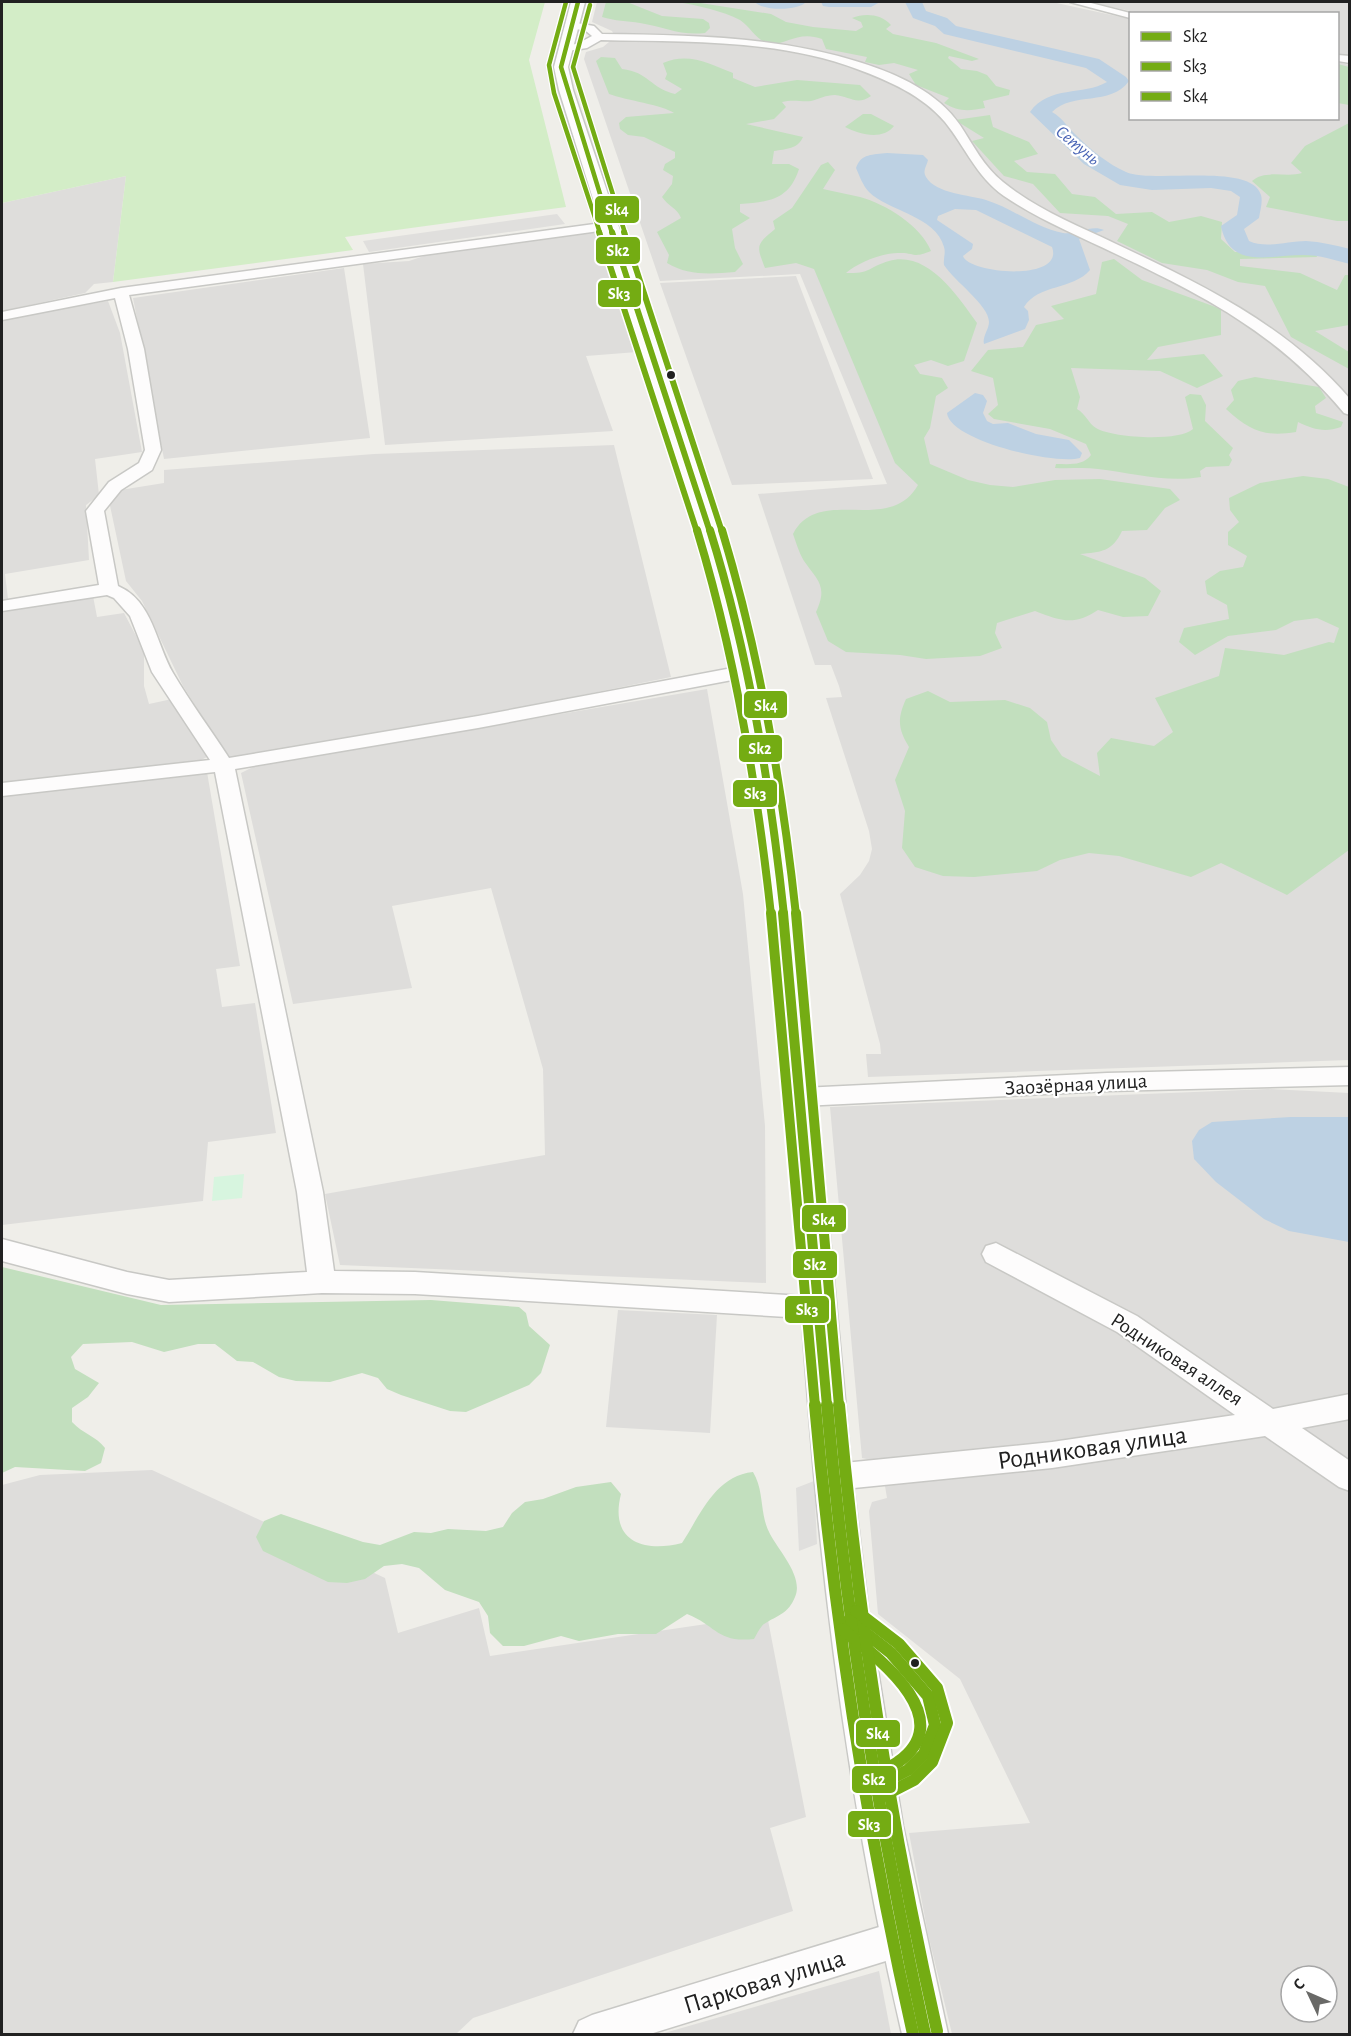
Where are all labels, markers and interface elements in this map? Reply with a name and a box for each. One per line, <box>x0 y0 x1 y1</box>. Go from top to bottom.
legend <box>1129 12 1339 120</box>
text: Sk2 <box>1183 28 1208 46</box>
text: Sk3 <box>1183 58 1207 76</box>
text: Sk4 <box>1183 88 1209 106</box>
water label: Сетунь <box>1052 122 1103 169</box>
line badge: Sk4 <box>594 195 640 224</box>
text: Sk4 <box>605 202 629 218</box>
line badge: Sk2 <box>595 236 641 265</box>
text: Sk2 <box>606 243 630 259</box>
line badge: Sk3 <box>597 279 642 308</box>
text: Sk3 <box>608 286 630 302</box>
unlabelled marker <box>665 369 677 381</box>
line badge: Sk4 <box>743 690 788 719</box>
text: Sk4 <box>754 698 778 714</box>
line badge: Sk2 <box>738 734 783 763</box>
text: Sk2 <box>748 741 772 757</box>
line badge: Sk3 <box>732 779 778 808</box>
text: Sk3 <box>744 786 766 802</box>
street label: Заозёрная улица <box>1004 1070 1148 1099</box>
line badge: Sk4 <box>801 1204 847 1233</box>
text: Sk4 <box>812 1212 836 1228</box>
line badge: Sk2 <box>792 1250 838 1279</box>
text: Sk2 <box>803 1257 827 1273</box>
line badge: Sk3 <box>784 1295 830 1324</box>
text: Sk3 <box>796 1302 818 1318</box>
street label: Родниковая аллея <box>1107 1309 1246 1410</box>
street label: Родниковая улица <box>996 1422 1189 1474</box>
unlabelled marker <box>909 1657 921 1669</box>
line badge: Sk4 <box>855 1719 901 1748</box>
text: Sk4 <box>866 1726 890 1742</box>
line badge: Sk2 <box>851 1765 897 1794</box>
text: Sk2 <box>862 1772 886 1788</box>
line badge: Sk3 <box>847 1810 892 1838</box>
text: Sk3 <box>858 1817 880 1833</box>
street label: Парковая улица <box>680 1945 848 2019</box>
north arrow <box>1279 1964 1339 2024</box>
text: С <box>1290 1975 1308 1993</box>

